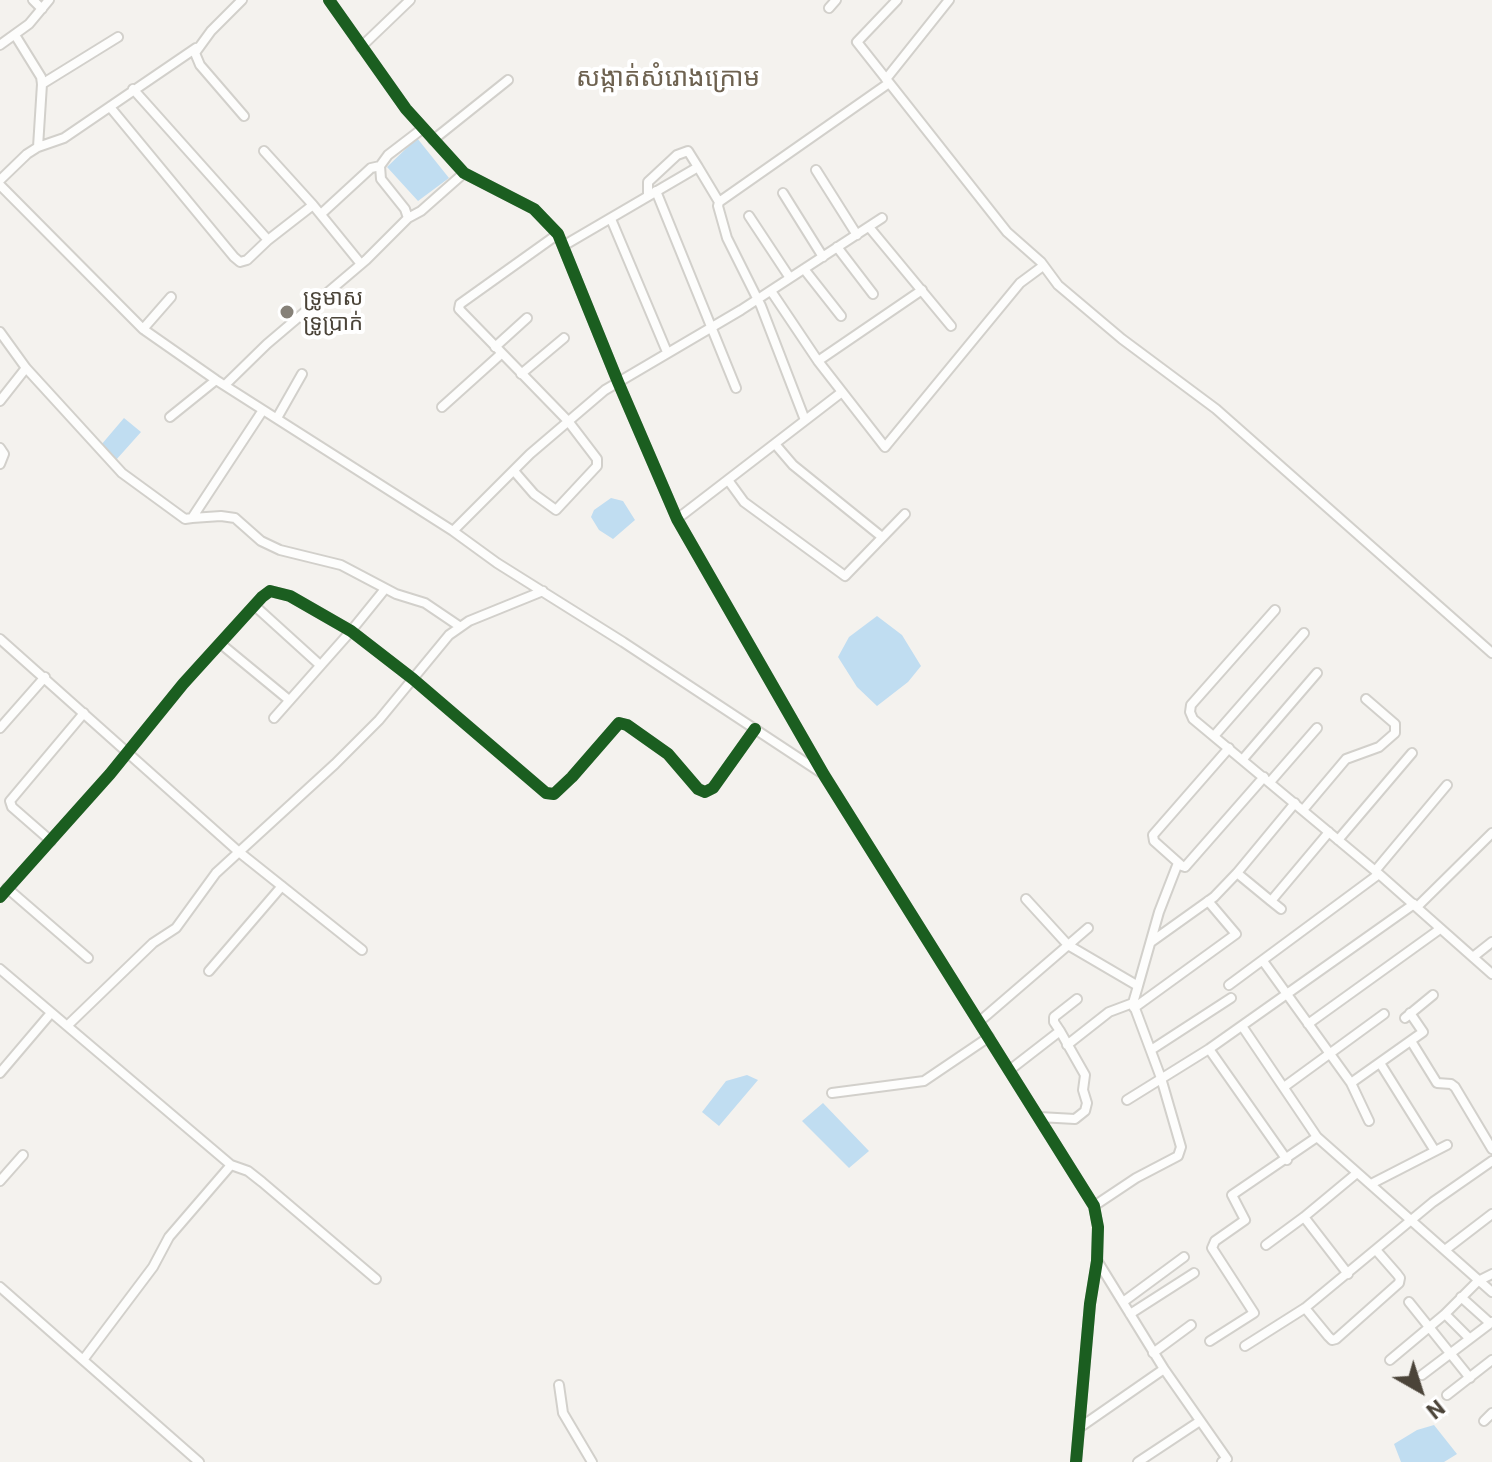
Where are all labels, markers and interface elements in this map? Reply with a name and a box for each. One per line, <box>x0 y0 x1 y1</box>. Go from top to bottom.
district label: សង្កាត់សំរោងក្រោម <box>576 63 760 95</box>
place label: ទ្រូមាស ទ្រូប្រាក់ <box>303 286 363 338</box>
marker: ទ្រូមាស ទ្រូប្រាក់ <box>278 303 296 321</box>
north arrow <box>1380 1350 1460 1430</box>
text: N <box>1422 1394 1449 1424</box>

